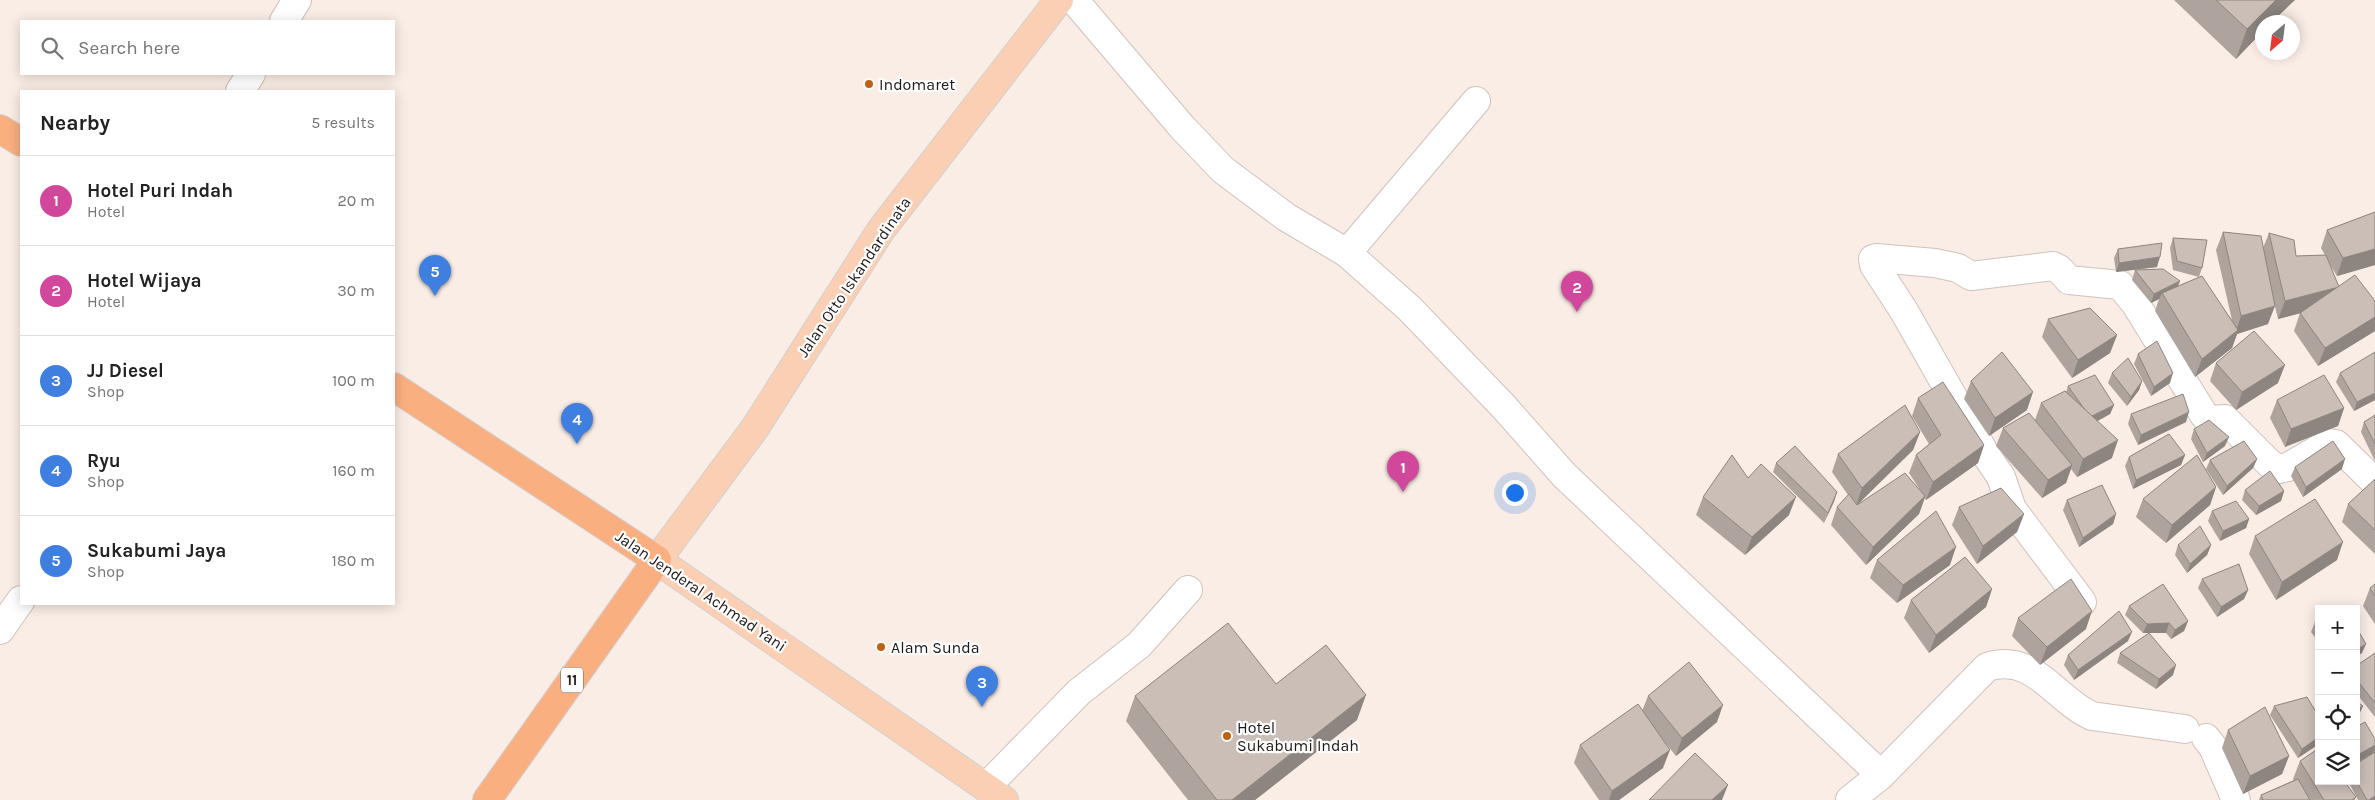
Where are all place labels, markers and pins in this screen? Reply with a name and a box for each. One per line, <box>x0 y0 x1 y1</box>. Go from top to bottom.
place label: Indomaret <box>879 75 955 94</box>
marker: Indomaret <box>863 78 875 90</box>
pin: 5 <box>419 255 451 296</box>
pin: 2 <box>1561 271 1593 312</box>
pin: 4 <box>561 403 593 444</box>
pin: 1 <box>1387 451 1419 492</box>
place label: Alam Sunda <box>891 638 980 657</box>
marker: Alam Sunda <box>875 641 887 653</box>
pin: 3 <box>966 666 998 707</box>
place label: Hotel Sukabumi Indah <box>1237 718 1359 755</box>
marker: Hotel Sukabumi Indah <box>1221 730 1233 742</box>

